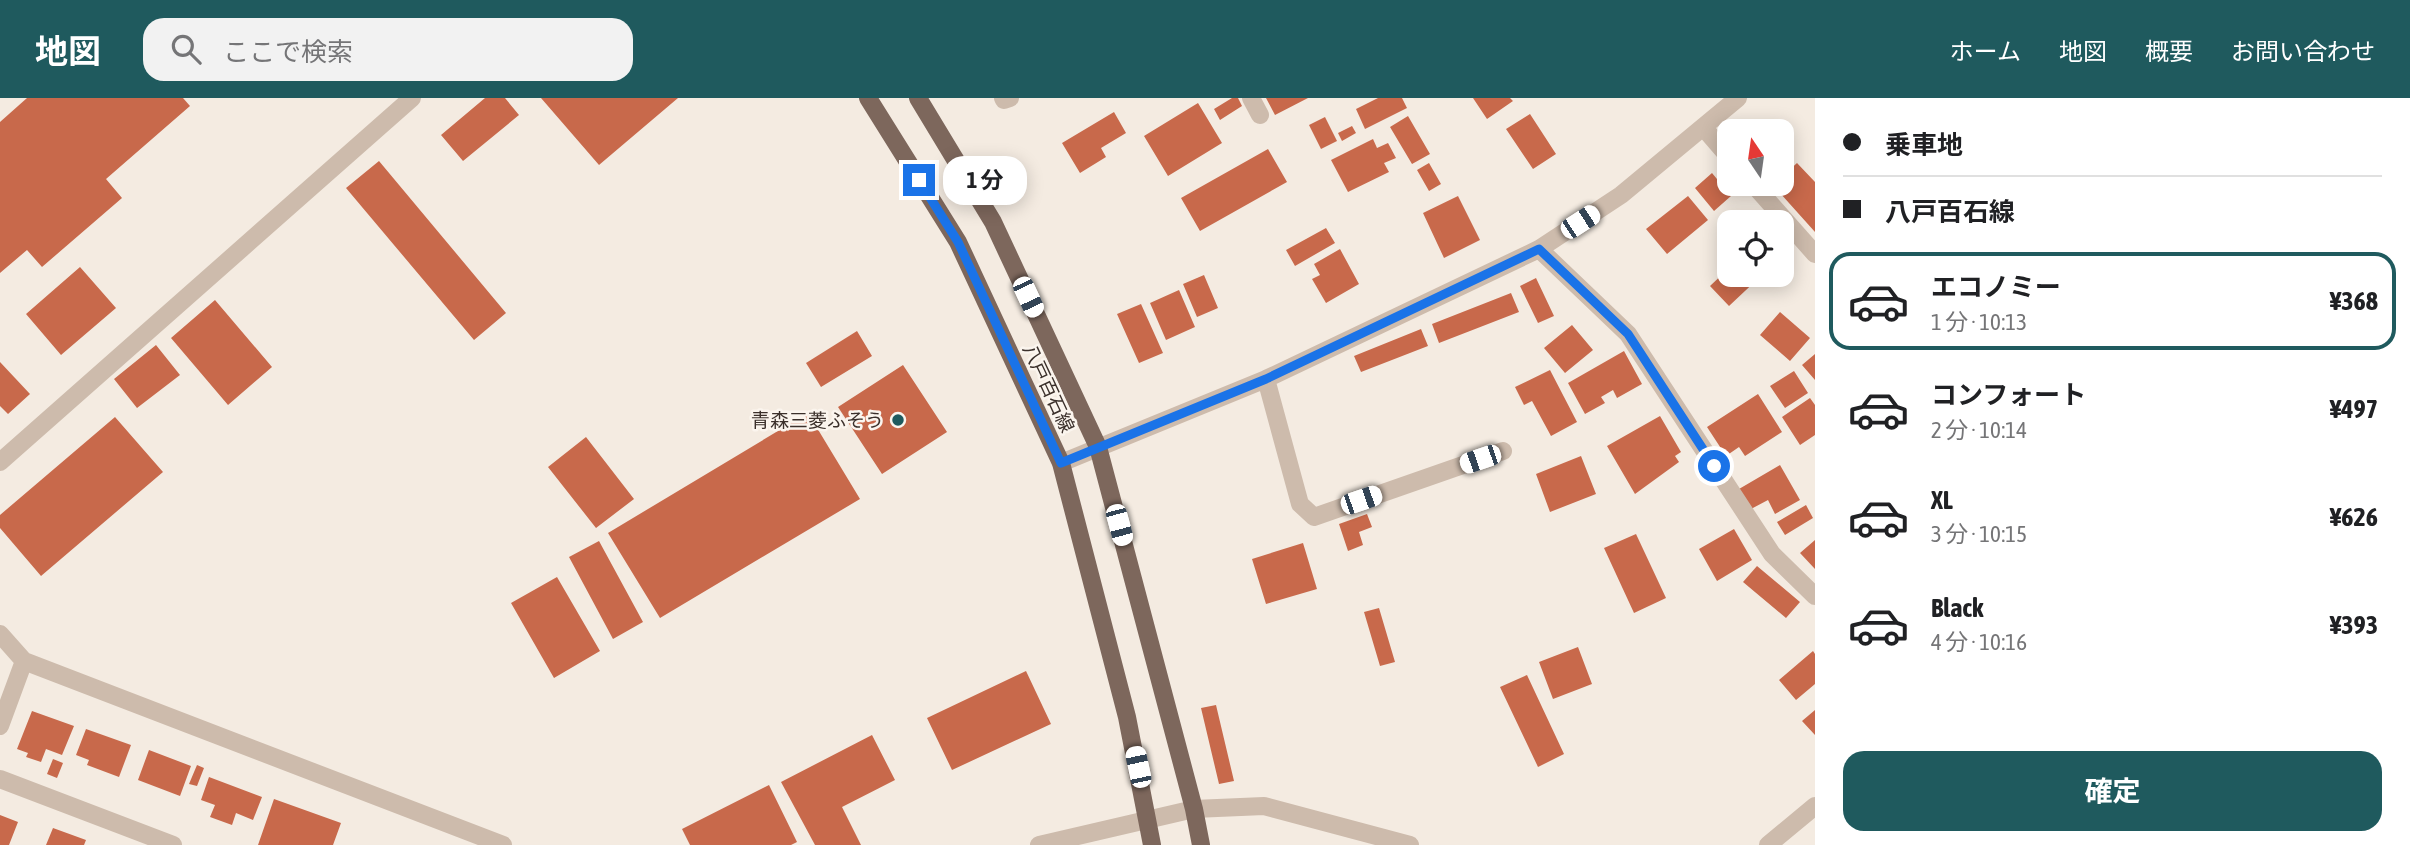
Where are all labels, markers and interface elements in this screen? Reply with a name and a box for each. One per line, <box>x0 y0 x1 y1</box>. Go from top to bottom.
search box <box>143 18 633 81</box>
icon: search <box>167 30 205 68</box>
text: 地図 <box>35 32 101 70</box>
text: ここで検索 <box>223 37 353 67</box>
text: ホーム <box>1950 38 2021 65</box>
text: 地図 <box>2059 38 2107 65</box>
text: 概要 <box>2145 38 2193 65</box>
text: お問い合わせ <box>2231 38 2375 65</box>
north arrow <box>1717 119 1794 196</box>
map controls <box>1717 119 1794 287</box>
text: 乗車地 <box>1885 130 1963 160</box>
callout: 1 分 <box>944 155 1028 204</box>
route end <box>903 164 935 196</box>
text: 1 分 <box>967 167 1003 193</box>
text: 八戸百石線 <box>1885 197 2015 227</box>
car <box>1557 202 1604 242</box>
button: locate <box>1717 210 1794 287</box>
icon: car <box>1847 270 1910 333</box>
text: エコノミー <box>1931 272 2061 302</box>
car <box>1010 274 1047 320</box>
text: ¥368 <box>2330 286 2378 316</box>
text: 1 分 · 10:13 <box>1931 309 2027 335</box>
street label: 八戸百石線 <box>1019 340 1079 436</box>
icon: car <box>1847 378 1910 441</box>
text: コンフォート <box>1931 380 2086 410</box>
text: ¥497 <box>2330 394 2378 424</box>
place label: 青森三菱ふそう <box>751 409 884 431</box>
marker: 青森三菱ふそう <box>890 412 906 428</box>
text: 2 分 · 10:14 <box>1931 417 2027 443</box>
car <box>1457 442 1504 476</box>
route start <box>1698 450 1730 482</box>
car <box>1338 483 1385 517</box>
text: XL <box>1931 485 1953 515</box>
icon: car <box>1847 486 1910 549</box>
car <box>1104 502 1135 548</box>
text: ¥626 <box>2330 502 2378 532</box>
text: 3 分 · 10:15 <box>1931 521 2027 547</box>
text: Black <box>1931 593 1983 623</box>
icon: car <box>1847 594 1910 657</box>
text: ¥393 <box>2330 610 2378 640</box>
text: 4 分 · 10:16 <box>1931 629 2027 655</box>
car <box>1124 744 1153 790</box>
button: 確定 <box>1843 751 2382 831</box>

